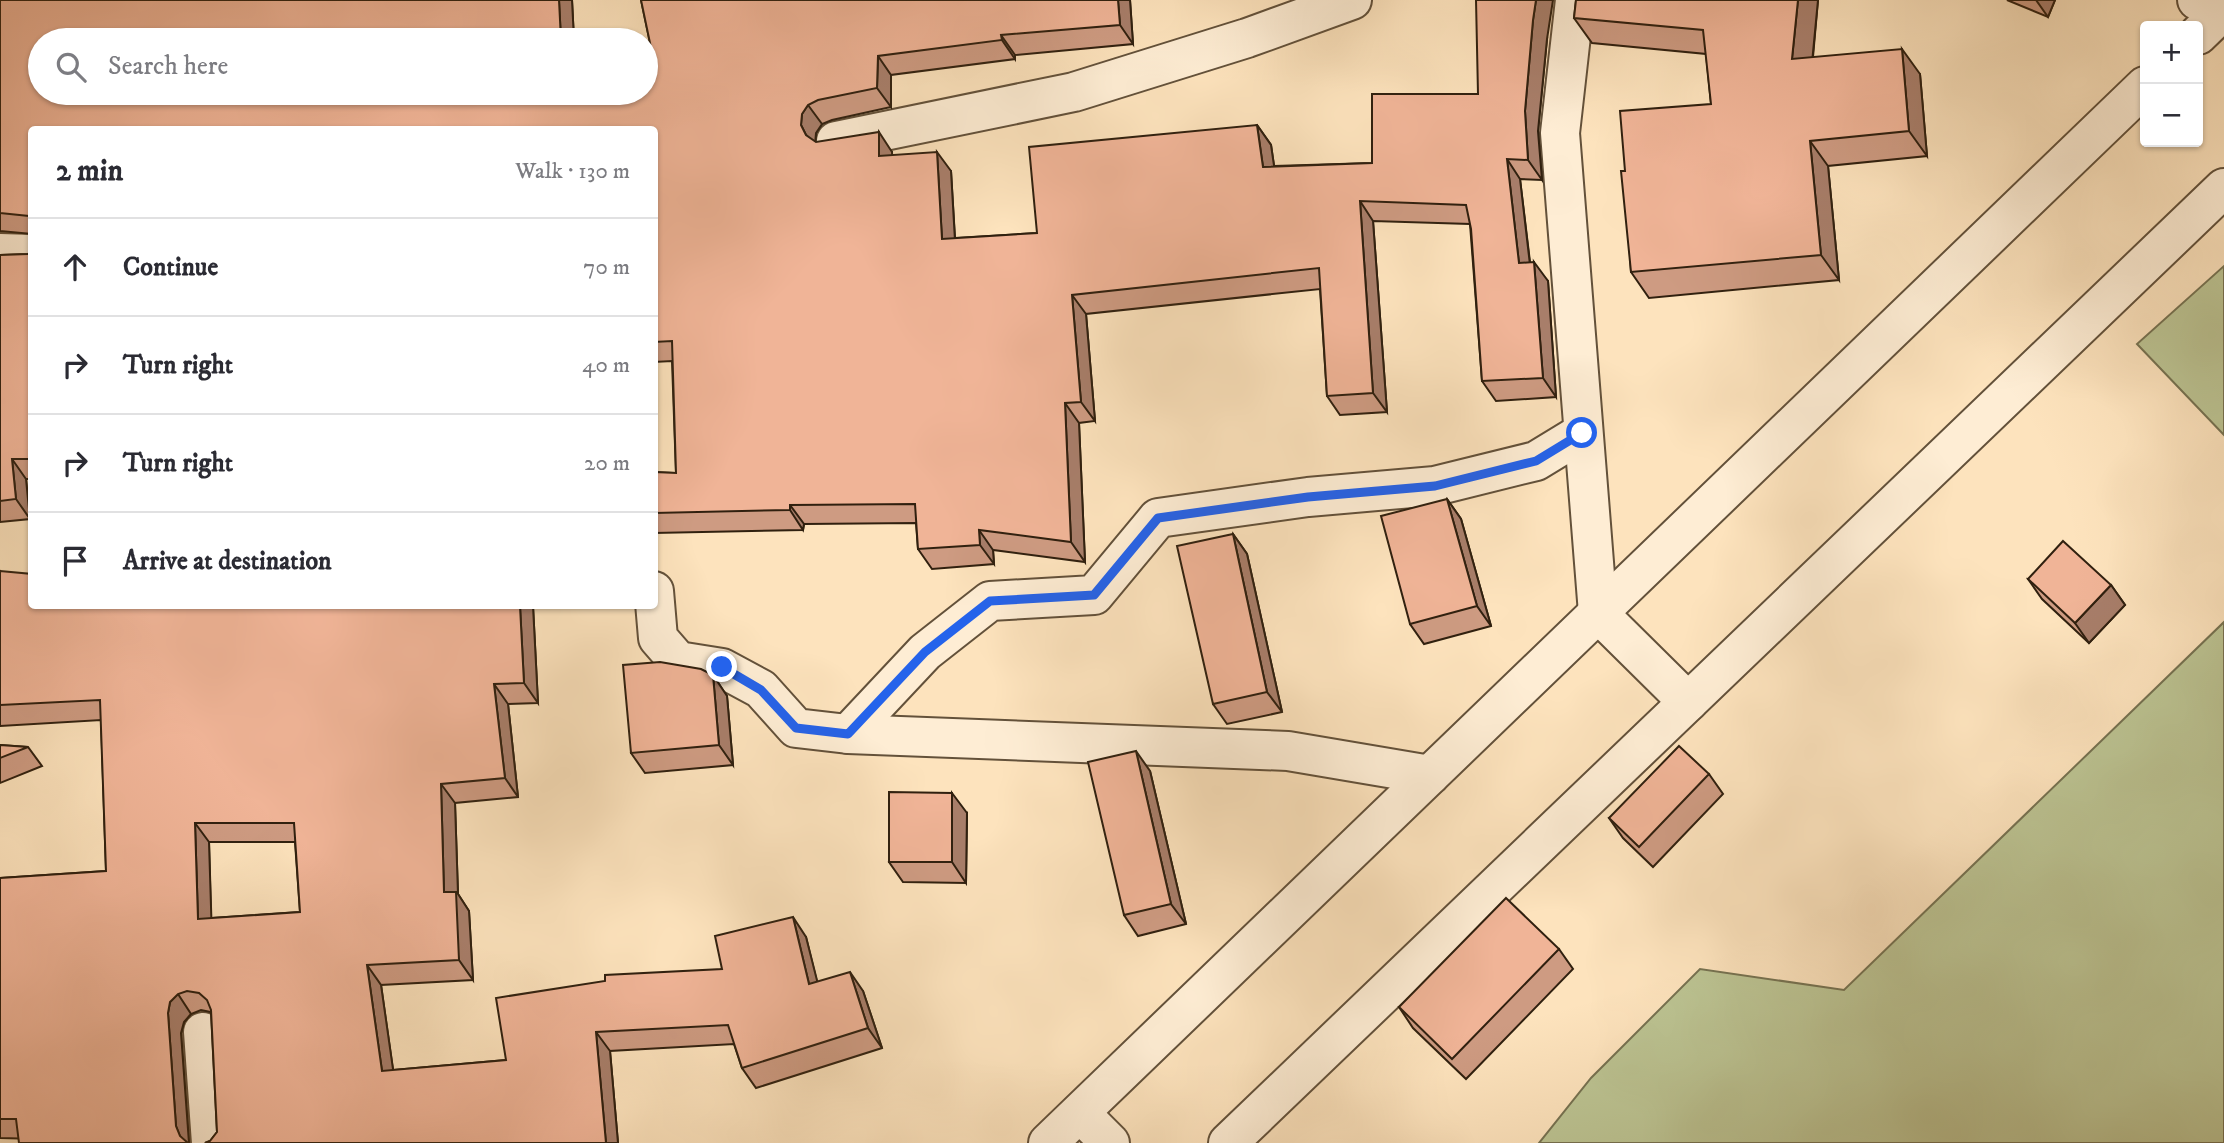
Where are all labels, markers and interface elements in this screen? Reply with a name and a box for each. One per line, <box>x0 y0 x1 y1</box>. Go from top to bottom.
map controls <box>2140 21 2203 147</box>
button: + <box>2140 21 2203 84</box>
search box <box>28 28 658 105</box>
icon: search <box>52 48 90 86</box>
text: Search here <box>108 50 228 83</box>
button: − <box>2140 84 2203 147</box>
text: 2 min <box>56 153 123 190</box>
text: Walk · 130 m <box>515 157 630 186</box>
icon: ahead <box>56 248 94 286</box>
text: Continue <box>123 251 218 284</box>
text: 70 m <box>583 253 630 282</box>
icon: right <box>56 346 94 384</box>
text: Turn right <box>123 349 233 382</box>
text: 40 m <box>582 351 630 380</box>
route start <box>1566 417 1597 448</box>
icon: right <box>56 444 94 482</box>
text: Turn right <box>123 447 233 480</box>
text: 20 m <box>584 449 630 478</box>
icon: arrive <box>56 542 94 580</box>
text: Arrive at destination <box>123 545 332 578</box>
route end <box>706 651 737 682</box>

